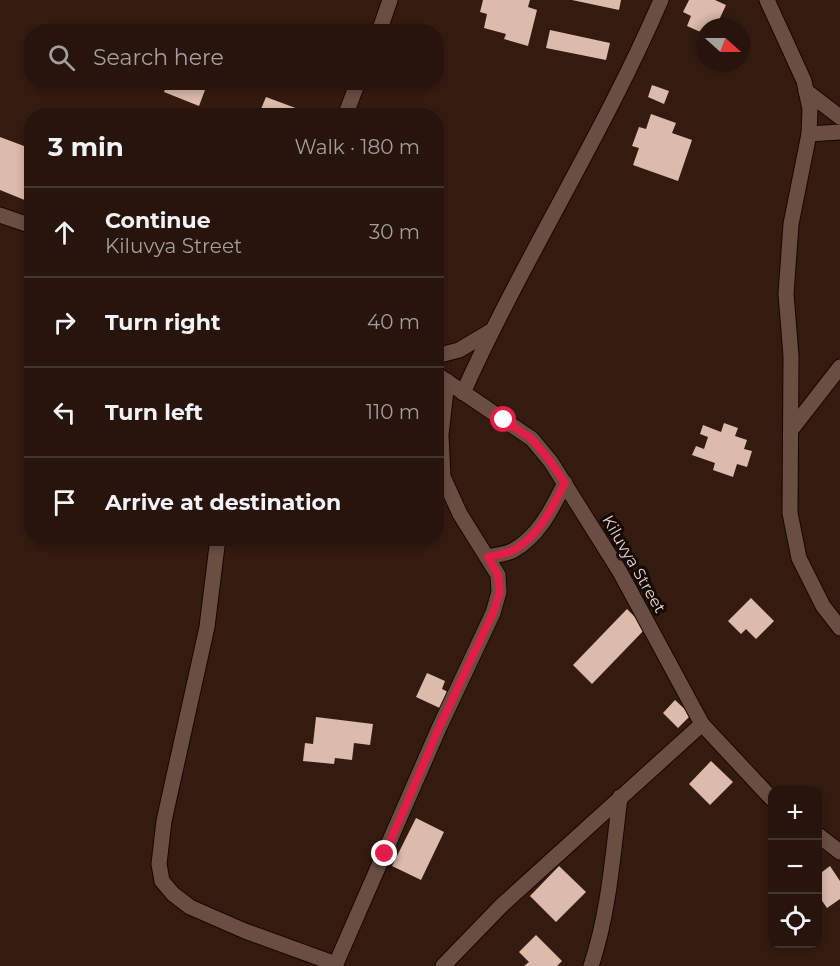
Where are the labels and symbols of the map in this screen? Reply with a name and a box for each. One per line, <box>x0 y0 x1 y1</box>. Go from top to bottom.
north arrow <box>696 18 750 72</box>
route start <box>490 406 516 432</box>
street label: Kiluvya Street <box>598 512 670 617</box>
route end <box>371 840 397 866</box>

